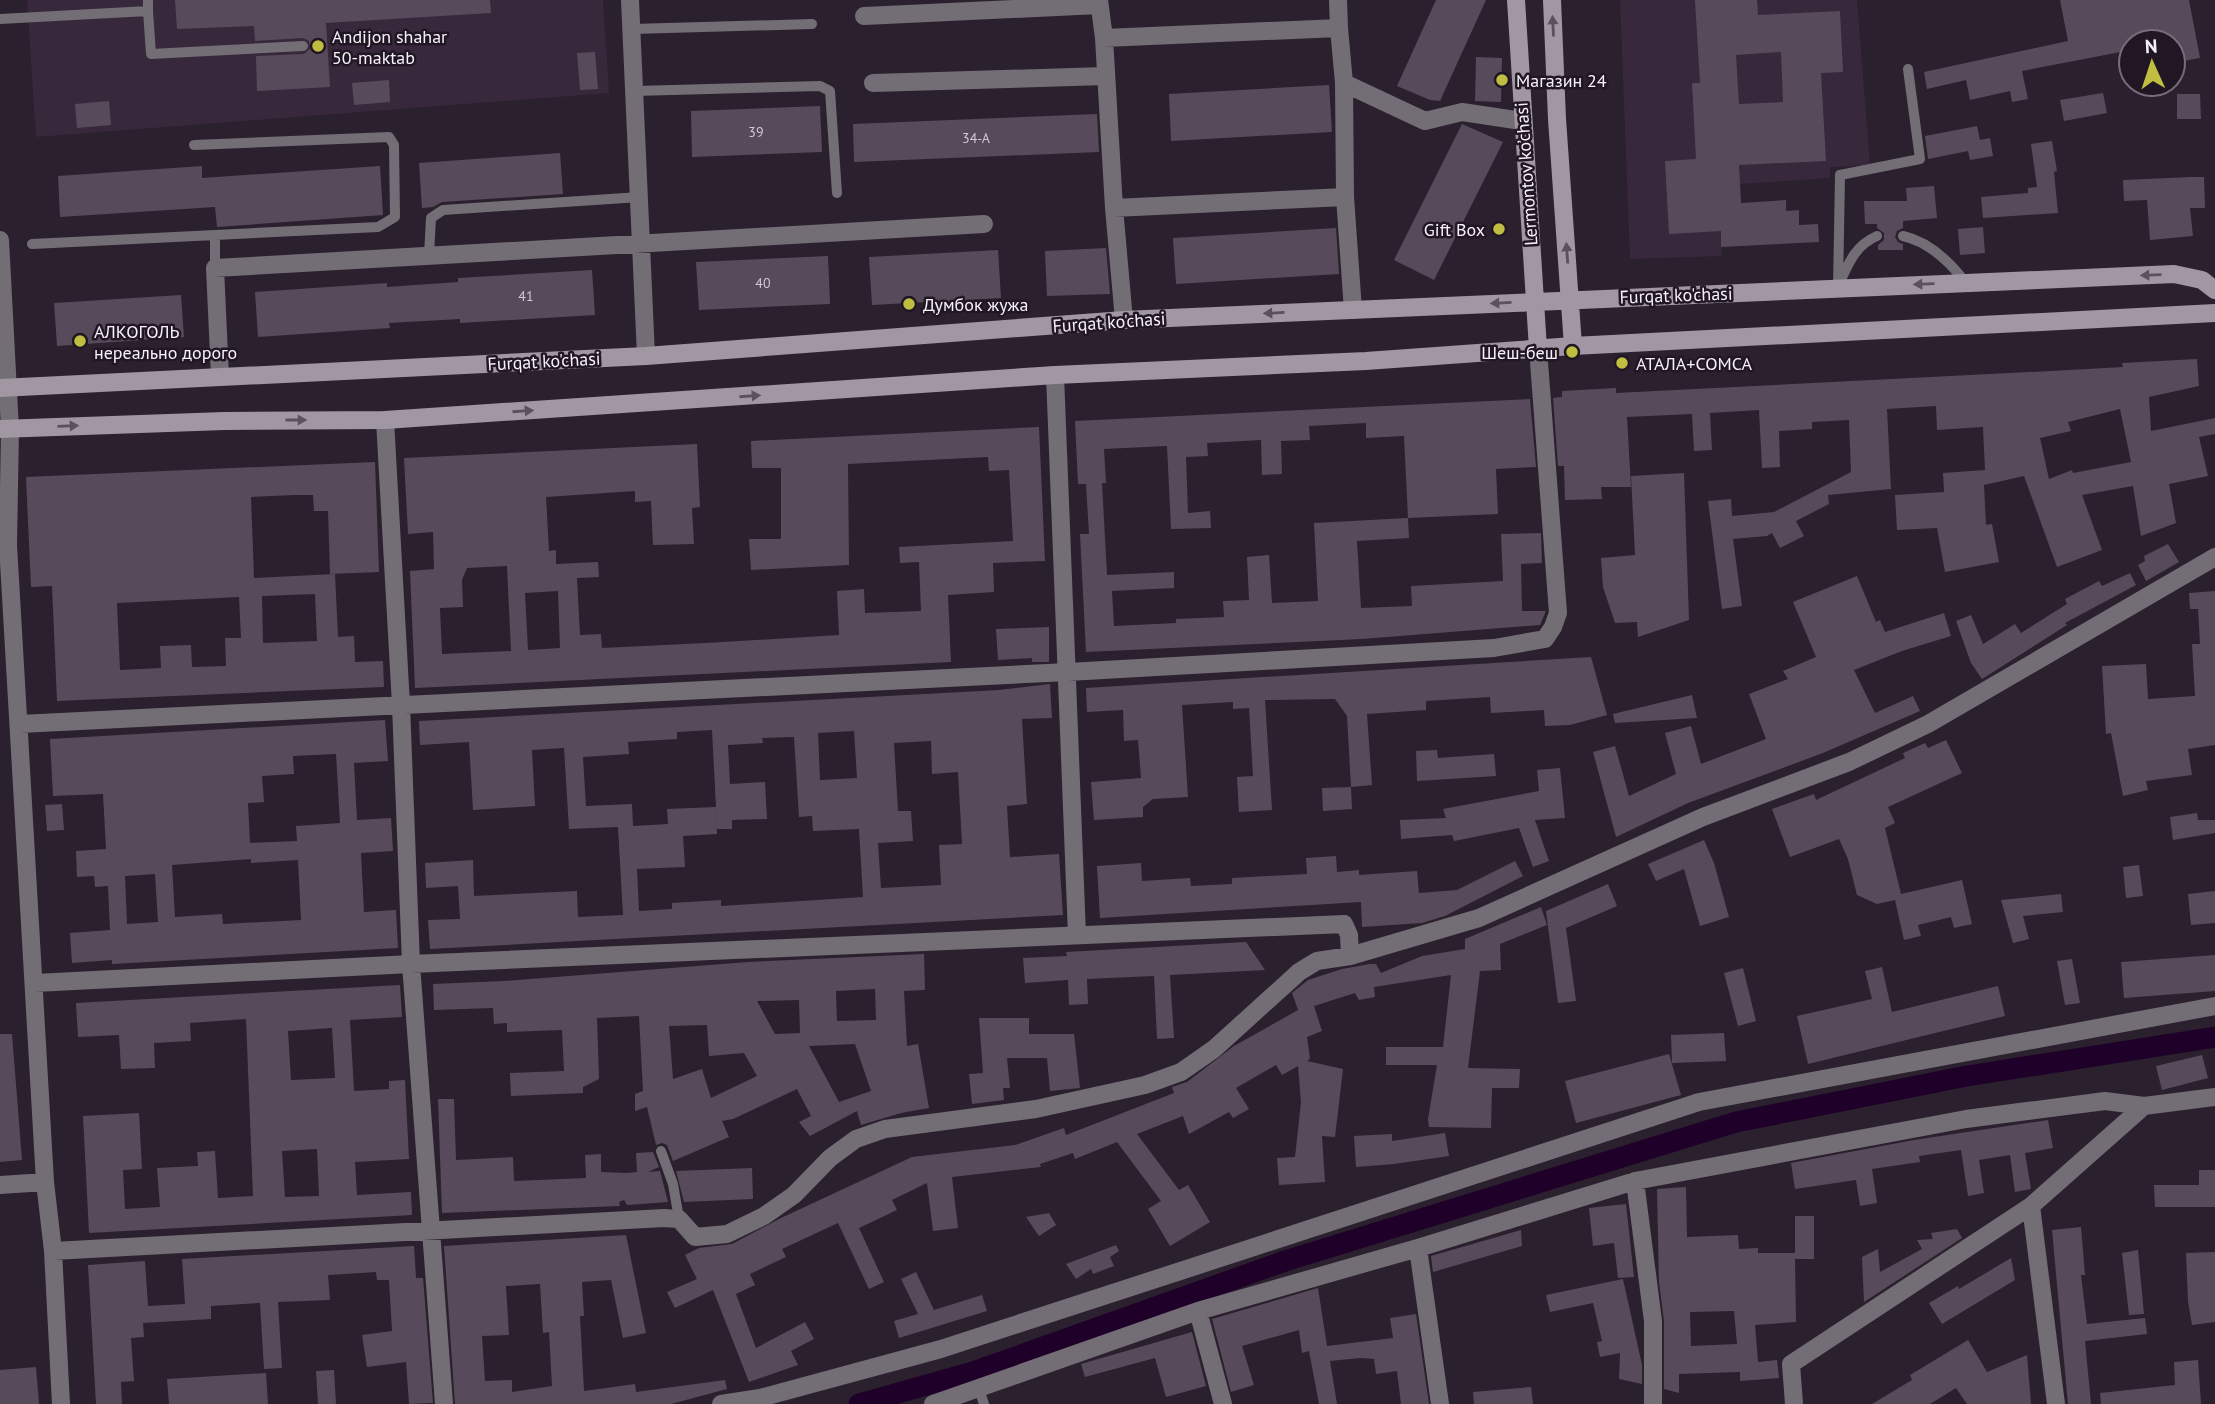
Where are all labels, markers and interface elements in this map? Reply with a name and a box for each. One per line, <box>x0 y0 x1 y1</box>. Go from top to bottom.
one-way arrow <box>1548 15 1559 37</box>
place label: Andijon shahar 50-maktab <box>332 25 447 69</box>
north arrow <box>2117 28 2187 98</box>
text: N <box>2144 34 2158 58</box>
marker: Andijon shahar 50-maktab <box>310 38 326 54</box>
place label: Магазин 24 <box>1516 69 1607 92</box>
marker: Магазин 24 <box>1494 72 1510 88</box>
street label: Lermontov ko’chasi <box>1510 101 1542 247</box>
house number: 39 <box>748 123 764 141</box>
house number: 34-А <box>962 129 991 147</box>
place label: Gift Box <box>1424 218 1485 241</box>
marker: Gift Box <box>1491 221 1507 237</box>
one-way arrow <box>1561 242 1572 264</box>
one-way arrow <box>2140 269 2162 280</box>
house number: 40 <box>755 274 771 292</box>
one-way arrow <box>1913 279 1935 290</box>
street label: Furqat ko'chasi <box>1619 282 1733 308</box>
house number: 41 <box>518 287 534 305</box>
place label: Думбок жужа <box>923 293 1028 316</box>
marker: Думбок жужа <box>901 296 917 312</box>
one-way arrow <box>1490 297 1512 308</box>
street label: Furqat ko'chasi <box>1052 307 1166 337</box>
one-way arrow <box>1262 308 1284 319</box>
place label: АЛКОГОЛЬ нереально дорого <box>94 320 237 364</box>
marker: АЛКОГОЛЬ нереально дорого <box>72 333 88 349</box>
place label: Шеш-беш <box>1481 341 1558 364</box>
marker: Шеш-беш <box>1564 344 1580 360</box>
street label: Furqat ko'chasi <box>487 347 601 375</box>
place label: АТАЛА+СОМСА <box>1636 352 1753 375</box>
marker: АТАЛА+СОМСА <box>1614 355 1630 371</box>
one-way arrow <box>739 391 761 402</box>
one-way arrow <box>512 406 534 417</box>
one-way arrow <box>285 414 307 426</box>
one-way arrow <box>57 421 79 432</box>

